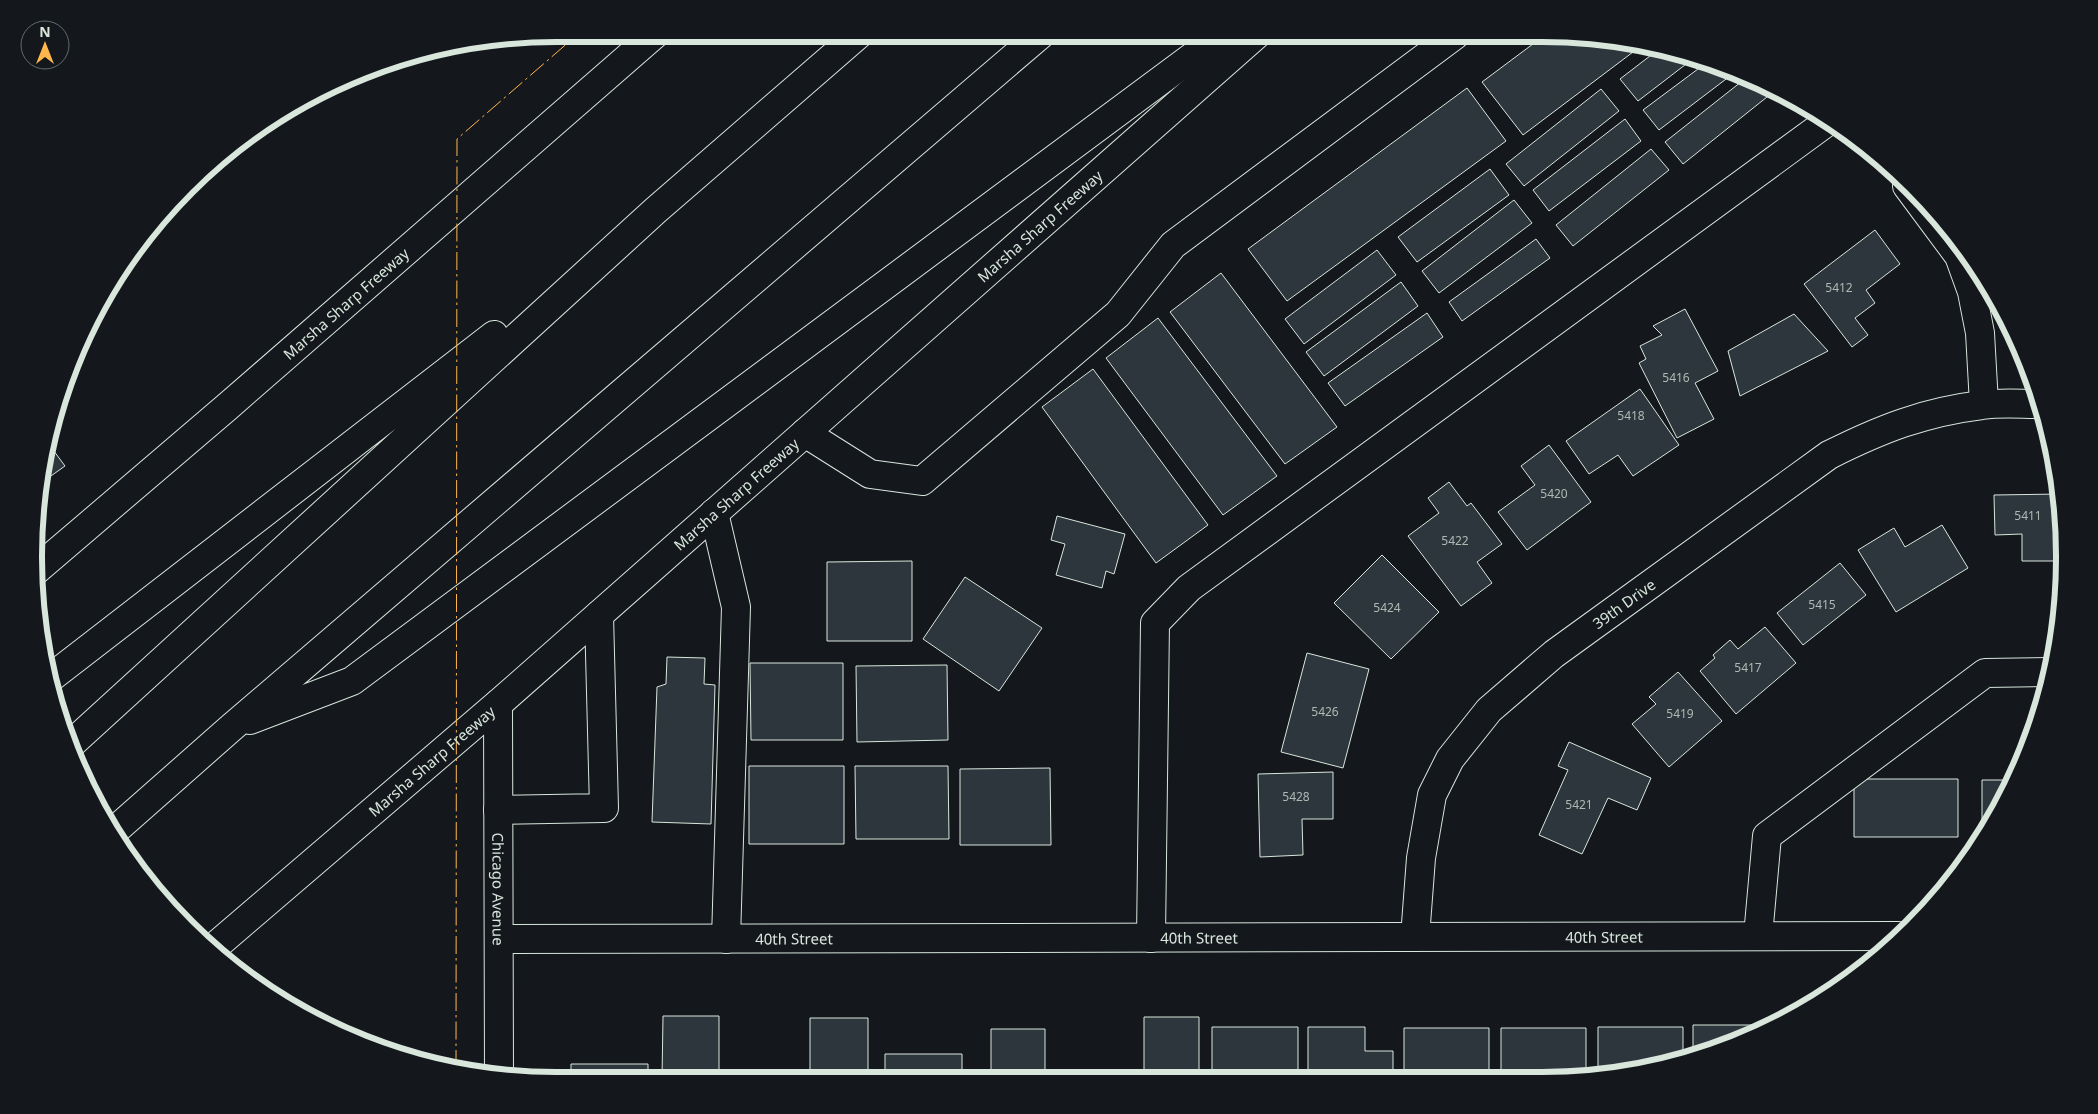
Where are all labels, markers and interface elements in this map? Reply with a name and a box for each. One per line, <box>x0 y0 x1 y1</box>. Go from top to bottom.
north arrow <box>20 20 70 70</box>
text: N <box>39 22 51 41</box>
street label: Marsha Sharp Freeway <box>973 165 1107 287</box>
street label: Marsha Sharp Freeway <box>279 243 413 364</box>
house number: 5412 <box>1825 279 1853 296</box>
house number: 5416 <box>1662 369 1690 386</box>
house number: 5418 <box>1617 407 1645 424</box>
street label: Marsha Sharp Freeway <box>669 433 803 555</box>
house number: 5420 <box>1540 485 1568 502</box>
house number: 5411 <box>2014 507 2042 524</box>
house number: 5422 <box>1441 532 1469 549</box>
street label: 39th Drive <box>1588 574 1659 633</box>
house number: 5415 <box>1808 596 1836 613</box>
house number: 5424 <box>1373 599 1401 616</box>
house number: 5417 <box>1734 659 1762 676</box>
street label: Marsha Sharp Freeway <box>364 701 499 821</box>
house number: 5426 <box>1311 703 1339 720</box>
house number: 5419 <box>1666 705 1694 722</box>
house number: 5428 <box>1282 788 1310 805</box>
house number: 5421 <box>1565 796 1593 813</box>
street label: Chicago Avenue <box>488 832 509 946</box>
street label: 40th Street <box>1160 927 1238 948</box>
street label: 40th Street <box>1565 927 1643 947</box>
street label: 40th Street <box>755 928 833 948</box>

